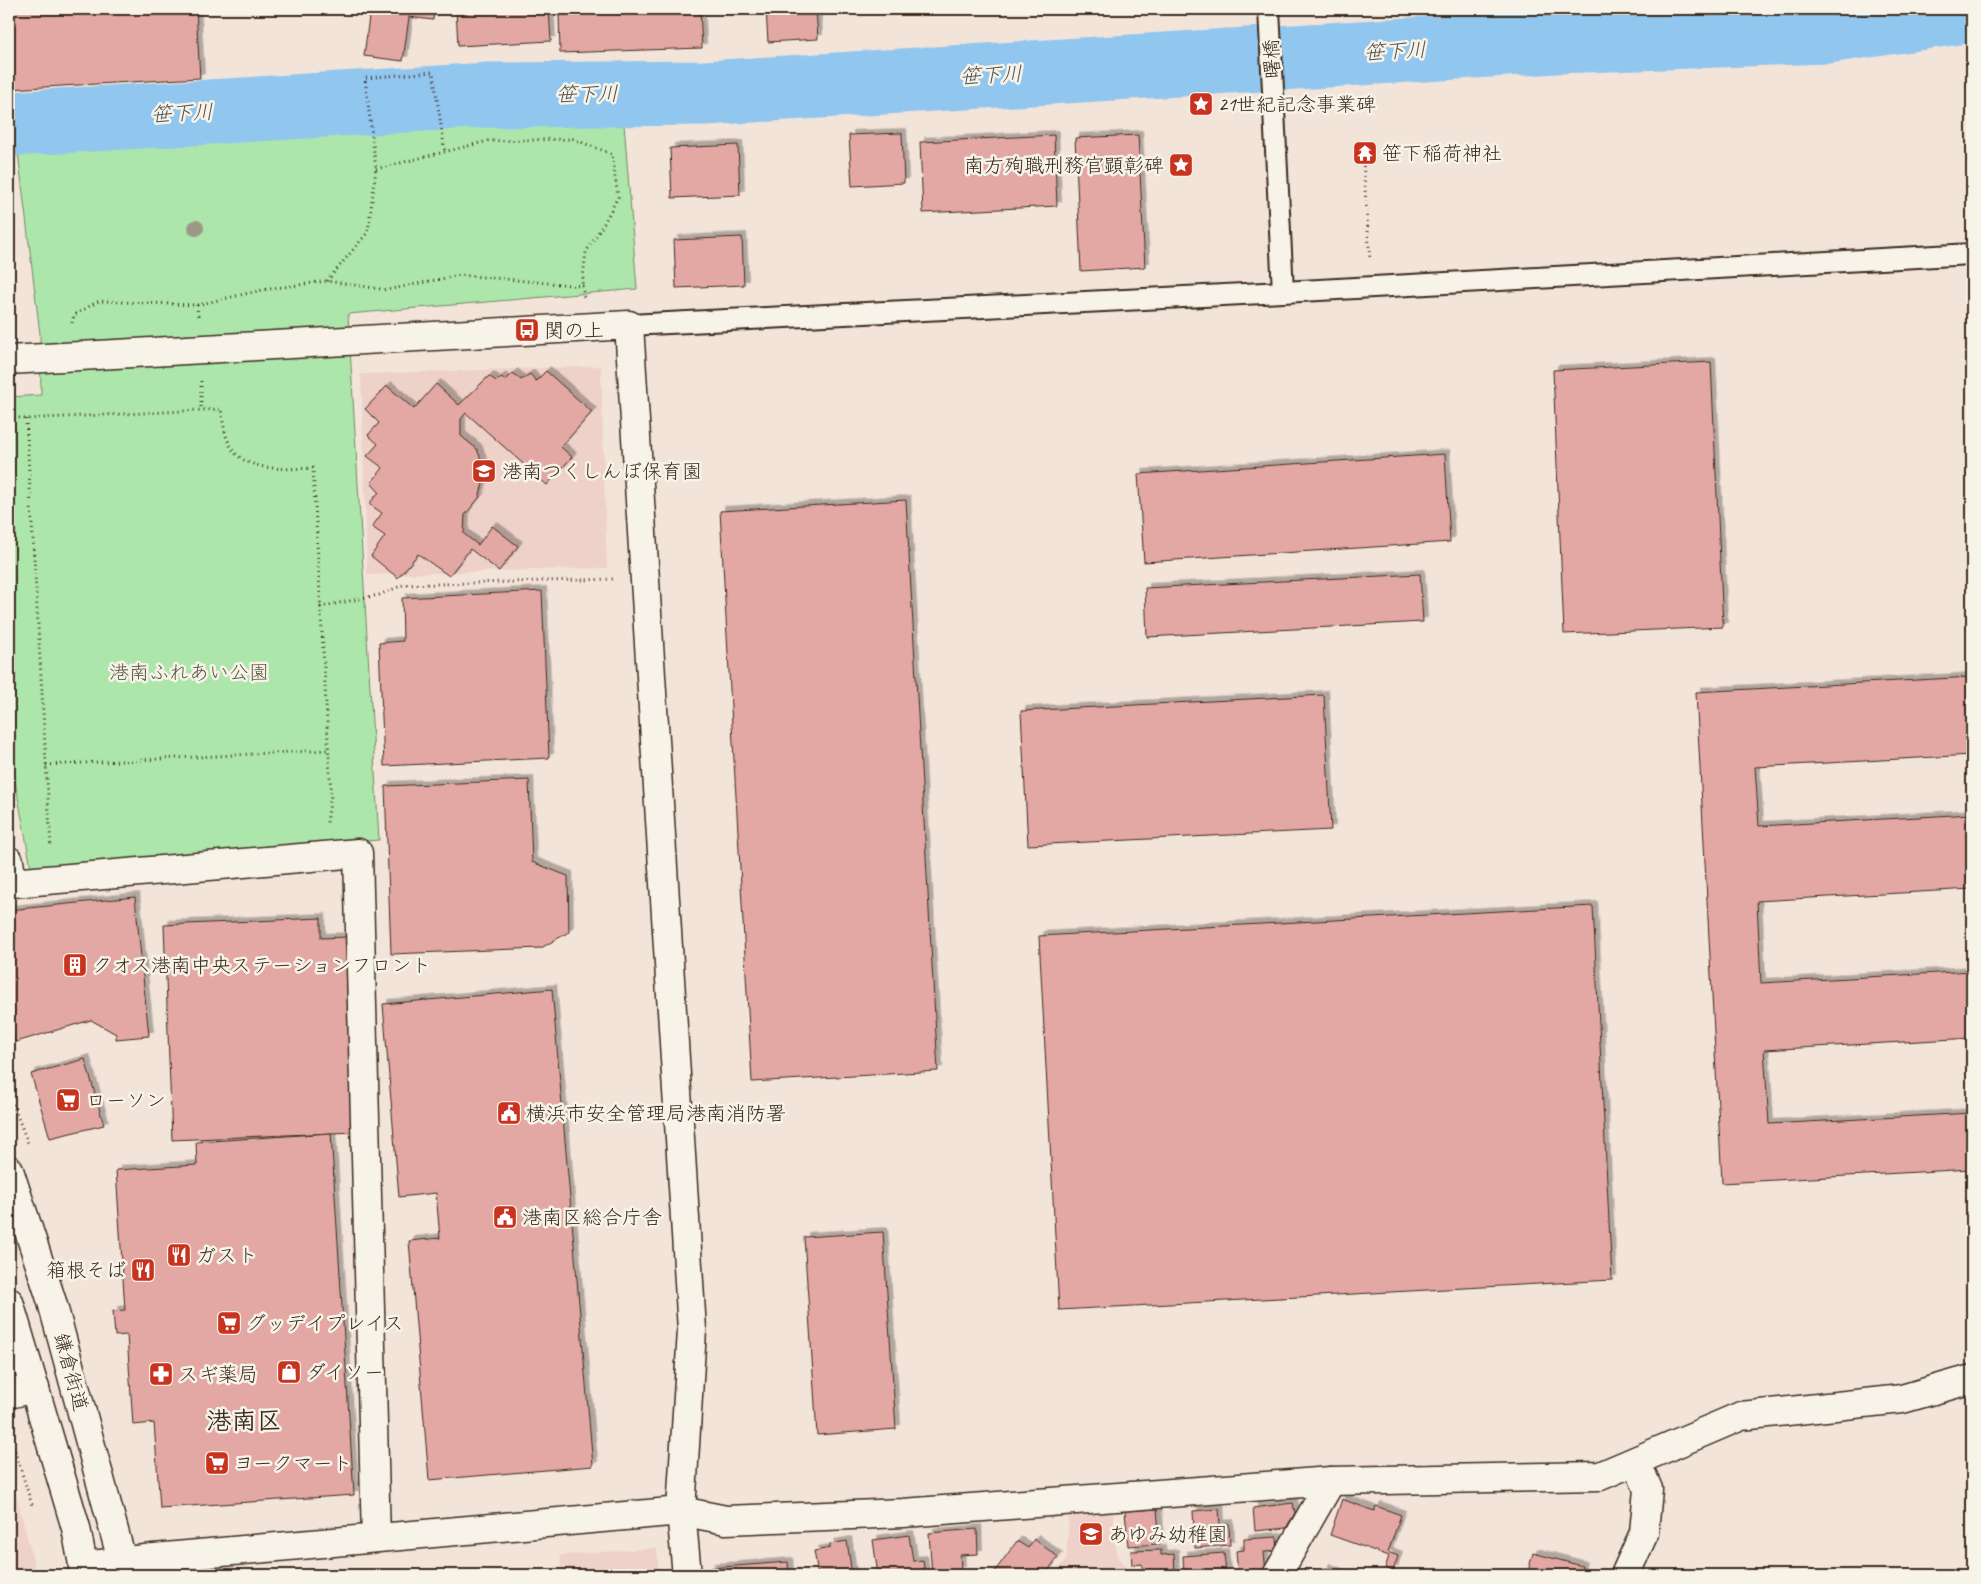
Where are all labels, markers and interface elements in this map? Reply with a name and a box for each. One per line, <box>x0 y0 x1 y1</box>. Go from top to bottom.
water label: 笹下川 <box>1363 36 1427 66</box>
street label: 曙橋 <box>1258 38 1286 80</box>
water label: 笹下川 <box>959 60 1023 90</box>
water label: 笹下川 <box>555 80 619 108</box>
place icon: 21世紀記念事業碑 <box>1188 91 1214 117</box>
place label: 21世紀記念事業碑 <box>1218 92 1376 117</box>
water label: 笹下川 <box>150 98 214 128</box>
temple icon: 笹下稲荷神社 <box>1352 140 1378 166</box>
place label: 笹下稲荷神社 <box>1382 141 1502 166</box>
place icon: 南方殉職刑務官顕彰碑 <box>1168 152 1194 178</box>
place label: 南方殉職刑務官顕彰碑 <box>964 153 1164 178</box>
bus stop icon: 関の上 <box>514 317 540 343</box>
place label: 関の上 <box>544 318 604 343</box>
school or university icon: 港南つくしんぼ保育園 <box>471 458 497 484</box>
place label: 港南つくしんぼ保育園 <box>502 459 702 484</box>
park label: 港南ふれあい公園 <box>109 660 269 685</box>
building icon: クオス港南中央ステーションフロント <box>62 952 88 978</box>
place label: クオス港南中央ステーションフロント <box>92 953 432 978</box>
supermarket icon: ローソン <box>55 1087 81 1113</box>
place label: ローソン <box>86 1088 166 1113</box>
public building icon: 横浜市安全管理局港南消防署 <box>496 1100 522 1126</box>
place label: 横浜市安全管理局港南消防署 <box>526 1101 786 1126</box>
public building icon: 港南区総合庁舎 <box>492 1204 518 1230</box>
place label: 港南区総合庁舎 <box>522 1205 662 1230</box>
restaurant icon: ガスト <box>166 1242 192 1268</box>
place label: ガスト <box>196 1243 258 1268</box>
restaurant icon: 箱根そば <box>130 1257 156 1283</box>
place label: 箱根そば <box>46 1258 126 1283</box>
supermarket icon: グッデイプレイス <box>216 1310 242 1336</box>
place label: グッデイプレイス <box>246 1311 404 1336</box>
street label: 鎌倉街道 <box>49 1330 93 1414</box>
shop icon: ダイソー <box>276 1359 302 1385</box>
place label: ダイソー <box>306 1360 384 1385</box>
pharmacy icon: スギ薬局 <box>148 1361 174 1387</box>
place label: スギ薬局 <box>178 1362 258 1387</box>
district label: 港南区 <box>206 1405 282 1437</box>
supermarket icon: ヨークマート <box>204 1450 230 1476</box>
place label: ヨークマート <box>234 1451 353 1476</box>
school or university icon: あゆみ幼稚園 <box>1078 1521 1104 1547</box>
place label: あゆみ幼稚園 <box>1108 1522 1227 1547</box>

